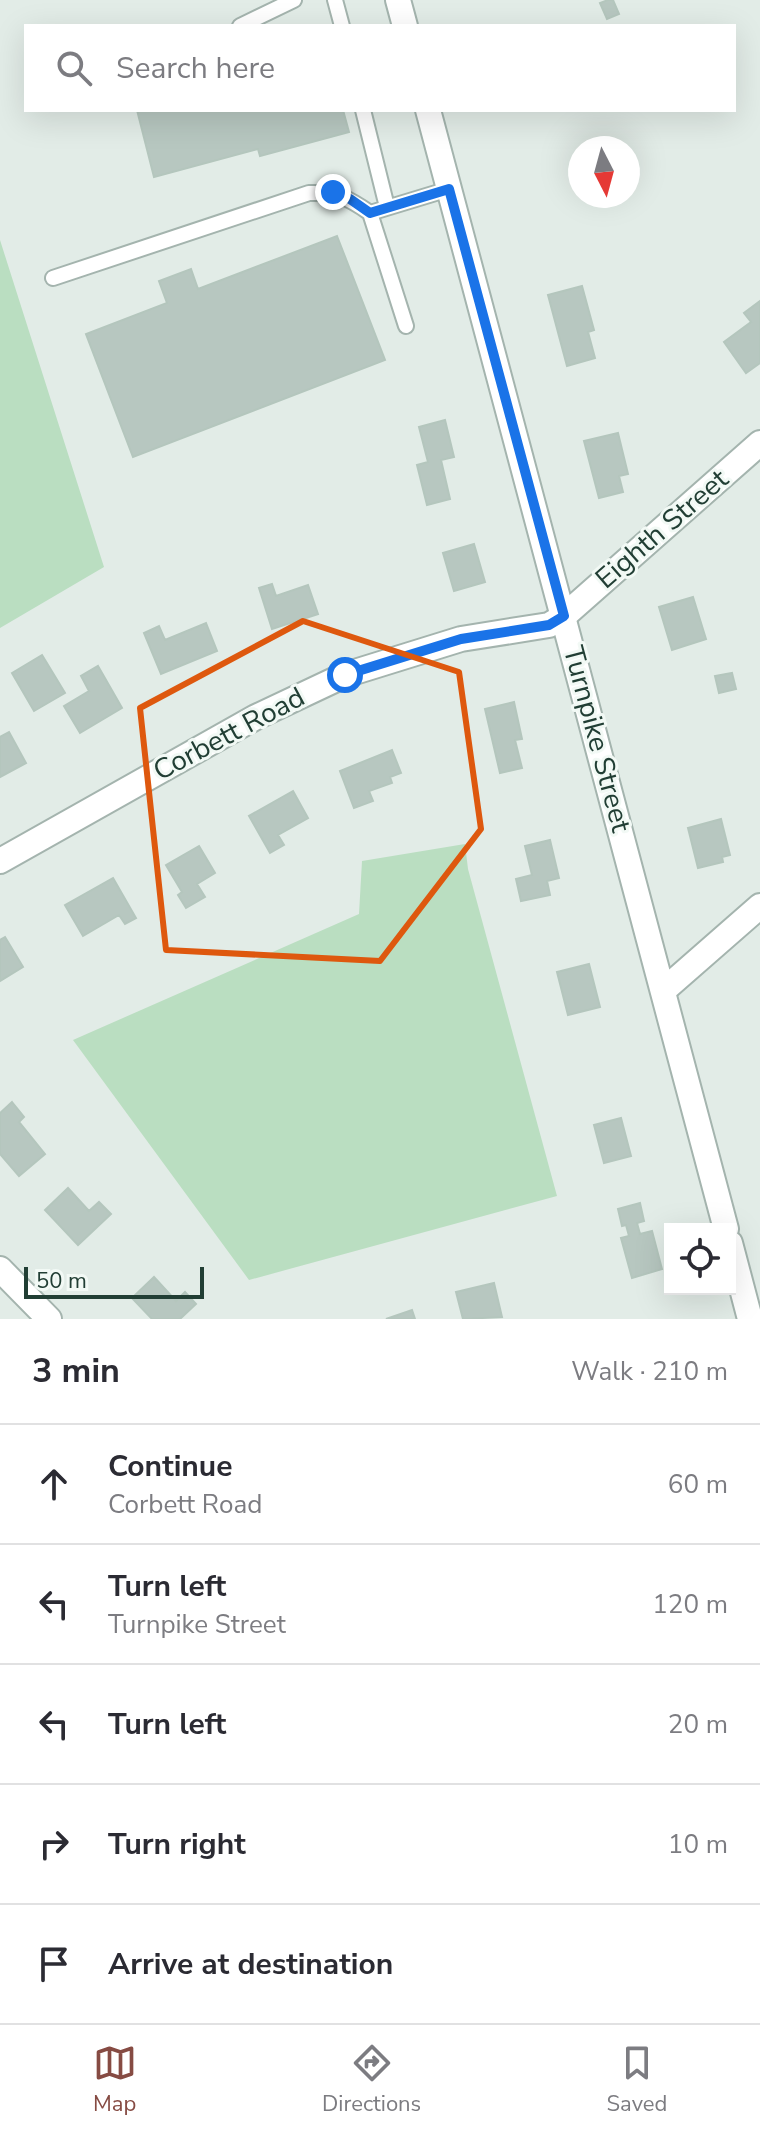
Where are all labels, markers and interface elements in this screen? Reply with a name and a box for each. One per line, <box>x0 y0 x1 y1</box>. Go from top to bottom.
search box <box>24 24 736 112</box>
icon: search <box>52 46 96 90</box>
text: Search here <box>116 48 275 89</box>
north arrow <box>568 136 640 208</box>
route end <box>315 174 351 210</box>
street label: Eighth Street <box>587 461 737 597</box>
street label: Turnpike Street <box>554 642 640 837</box>
route start <box>327 657 363 693</box>
street label: Corbett Road <box>147 678 311 790</box>
map controls <box>664 1223 736 1295</box>
button: locate <box>664 1223 736 1295</box>
scale bar <box>24 1263 204 1299</box>
text: 50 m <box>36 1266 87 1296</box>
text: 3 min <box>32 1348 120 1394</box>
text: Walk · 210 m <box>571 1354 728 1389</box>
text: Continue <box>108 1446 233 1487</box>
icon: ahead <box>32 1462 76 1506</box>
text: 60 m <box>668 1467 728 1502</box>
text: Corbett Road <box>108 1487 262 1522</box>
text: Turn left <box>108 1566 226 1607</box>
icon: left <box>32 1582 76 1626</box>
text: 120 m <box>652 1587 728 1622</box>
text: Turnpike Street <box>108 1607 286 1642</box>
icon: left <box>32 1702 76 1746</box>
text: Turn left <box>108 1704 226 1745</box>
text: 20 m <box>668 1707 728 1742</box>
icon: right <box>32 1822 76 1866</box>
text: Turn right <box>108 1824 246 1865</box>
text: 10 m <box>668 1827 728 1862</box>
icon: arrive <box>32 1942 76 1986</box>
text: Arrive at destination <box>108 1944 393 1985</box>
tab: Map <box>93 2041 137 2119</box>
tab: Directions <box>322 2041 421 2119</box>
tab: Saved <box>607 2041 667 2119</box>

